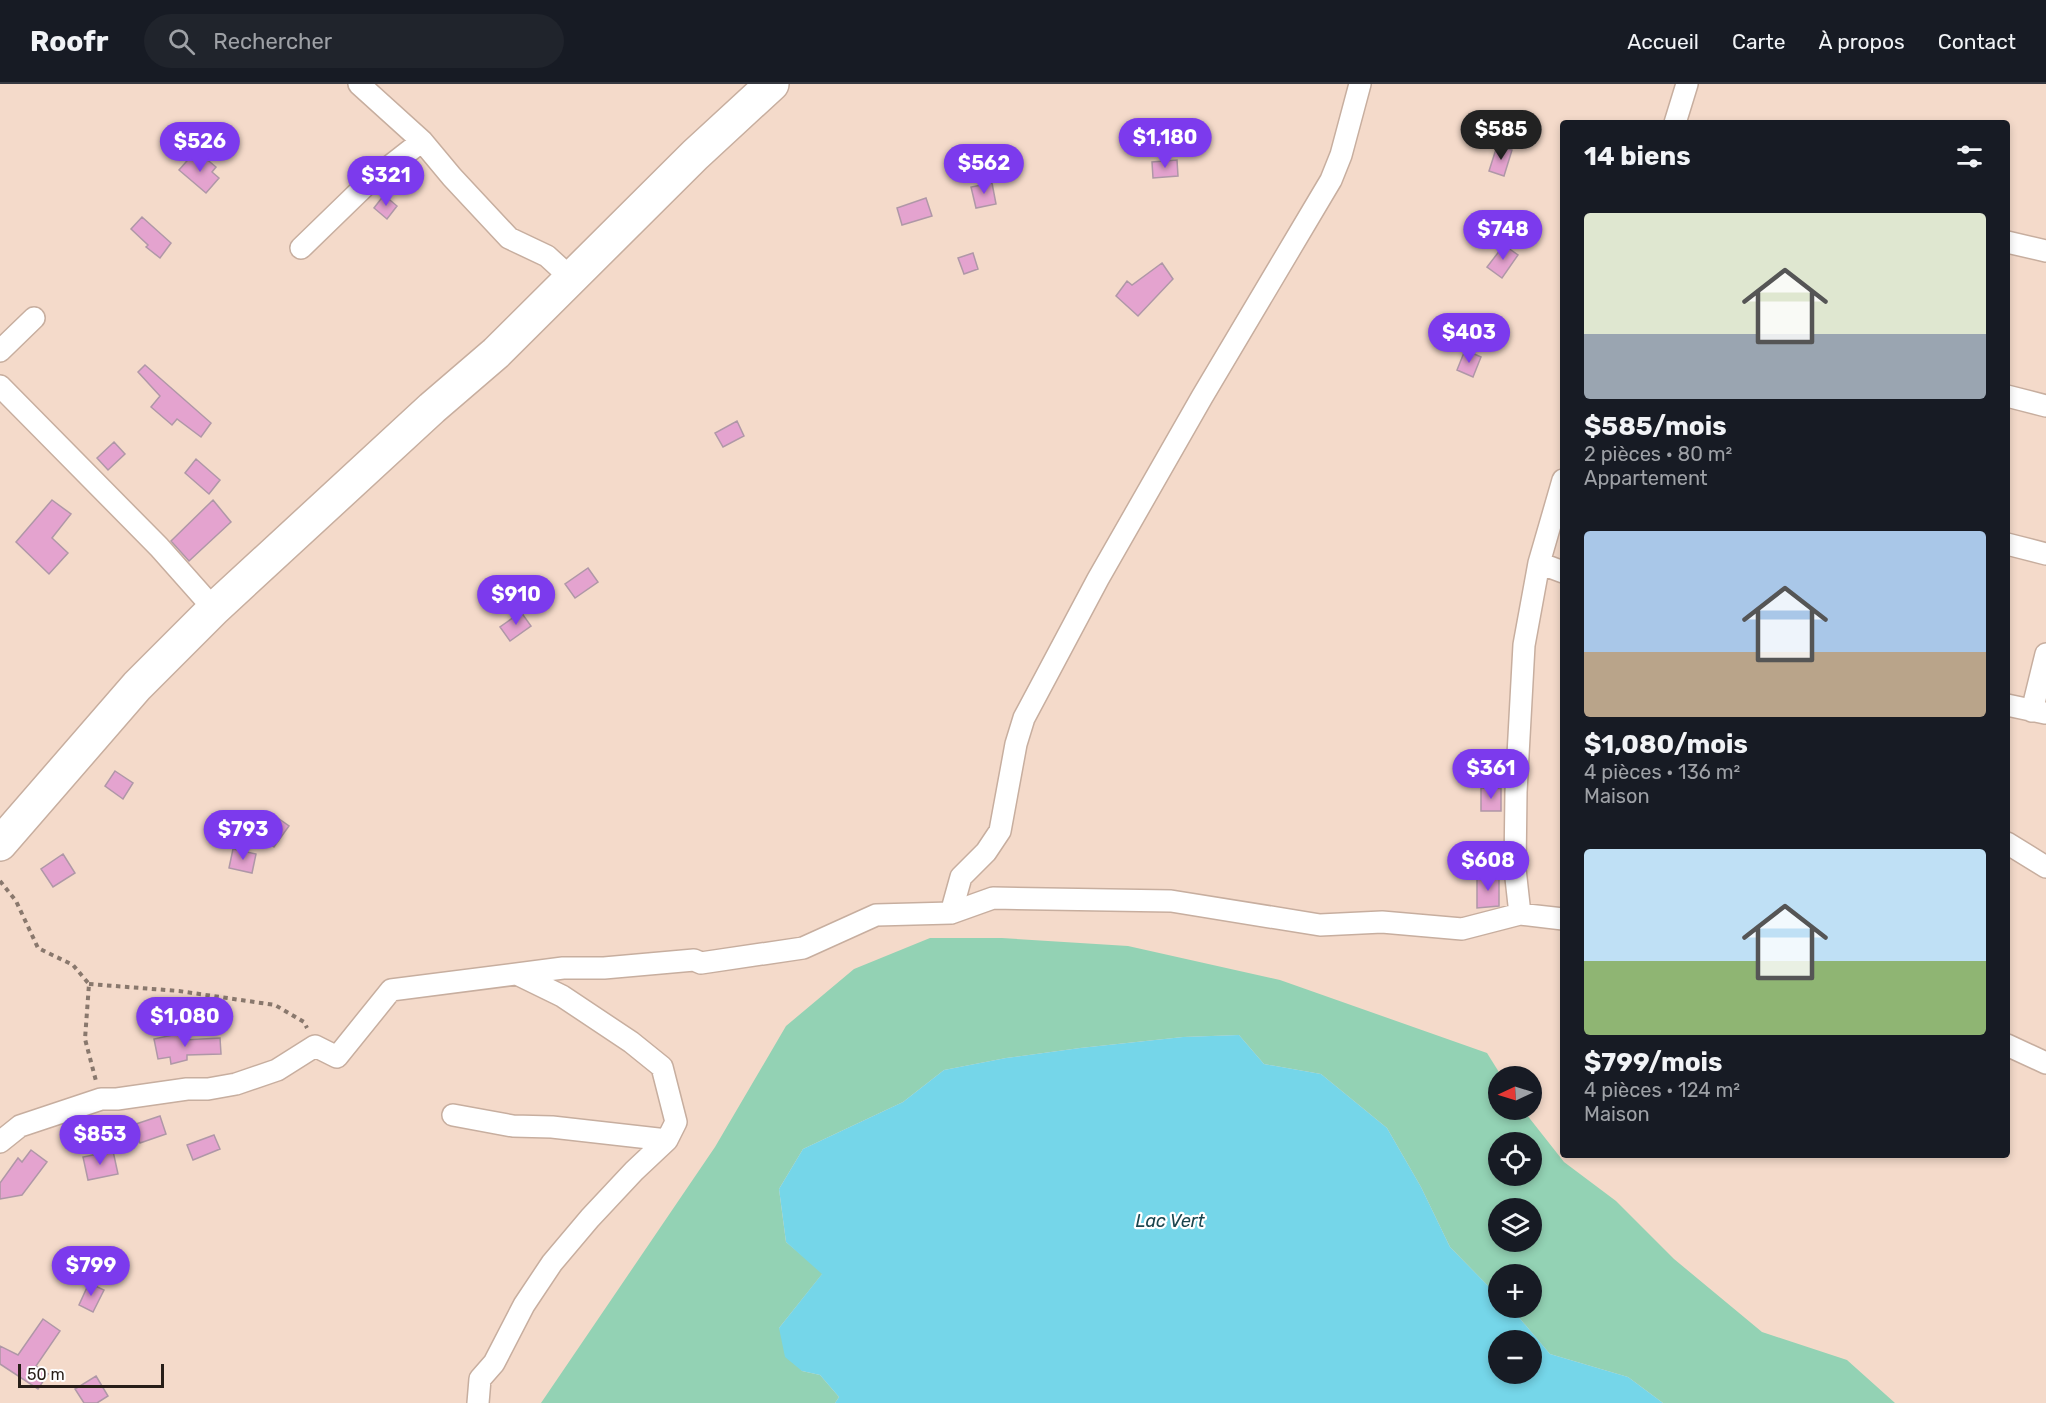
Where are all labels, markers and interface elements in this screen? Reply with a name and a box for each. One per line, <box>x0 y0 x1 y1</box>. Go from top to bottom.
search box <box>144 14 564 68</box>
text: Roofr <box>30 25 108 58</box>
icon: search <box>165 25 198 58</box>
text: Rechercher <box>213 28 332 55</box>
text: Accueil <box>1627 29 1699 54</box>
text: Carte <box>1732 29 1785 54</box>
text: À propos <box>1818 29 1905 54</box>
text: Contact <box>1938 29 2016 54</box>
pin: $585 <box>1465 110 1537 161</box>
text: $585 <box>1475 117 1527 141</box>
pin: $1,180 <box>1116 118 1214 169</box>
pin: $526 <box>164 122 236 173</box>
text: $1,180 <box>1133 125 1197 149</box>
text: $526 <box>174 129 226 153</box>
icon: filters <box>1953 140 1986 173</box>
text: 14 biens <box>1584 141 1691 172</box>
pin: $562 <box>948 144 1020 195</box>
text: $562 <box>958 151 1010 175</box>
pin: $321 <box>350 156 422 207</box>
text: $321 <box>361 163 411 187</box>
pin: $748 <box>1467 210 1539 261</box>
text: $748 <box>1477 217 1529 241</box>
icon: home <box>1731 252 1839 360</box>
pin: $403 <box>1433 313 1505 364</box>
text: $403 <box>1442 320 1496 344</box>
text: $585/mois <box>1584 411 1727 442</box>
text: 2 pièces · 80 m² <box>1584 442 1732 466</box>
text: Appartement <box>1584 466 1708 490</box>
icon: home <box>1731 570 1839 678</box>
pin: $910 <box>480 575 552 626</box>
text: $910 <box>491 582 541 606</box>
text: $1,080/mois <box>1584 729 1748 760</box>
pin: $361 <box>1455 749 1527 800</box>
text: $361 <box>1466 756 1516 780</box>
text: 4 pièces · 136 m² <box>1584 760 1740 784</box>
text: Maison <box>1584 784 1650 808</box>
pin: $793 <box>207 810 279 861</box>
text: $793 <box>218 817 268 841</box>
pin: $608 <box>1452 841 1524 892</box>
text: $608 <box>1461 848 1515 872</box>
icon: home <box>1731 888 1839 996</box>
pin: $1,080 <box>136 997 234 1048</box>
text: $1,080 <box>150 1004 220 1028</box>
text: $799/mois <box>1584 1047 1722 1078</box>
north arrow <box>1488 1066 1542 1120</box>
map controls <box>1488 1066 1542 1384</box>
text: 4 pièces · 124 m² <box>1584 1078 1740 1102</box>
text: Maison <box>1584 1102 1650 1126</box>
pin: $853 <box>64 1115 136 1166</box>
text: $853 <box>74 1122 127 1146</box>
button: locate <box>1488 1132 1542 1186</box>
button: layers <box>1488 1198 1542 1252</box>
water label: Lac Vert <box>1135 1210 1206 1232</box>
pin: $799 <box>55 1246 127 1297</box>
text: $799 <box>66 1253 116 1277</box>
button: + <box>1488 1264 1542 1318</box>
button: − <box>1488 1330 1542 1384</box>
scale bar <box>18 1361 164 1388</box>
text: 50 m <box>27 1365 65 1384</box>

